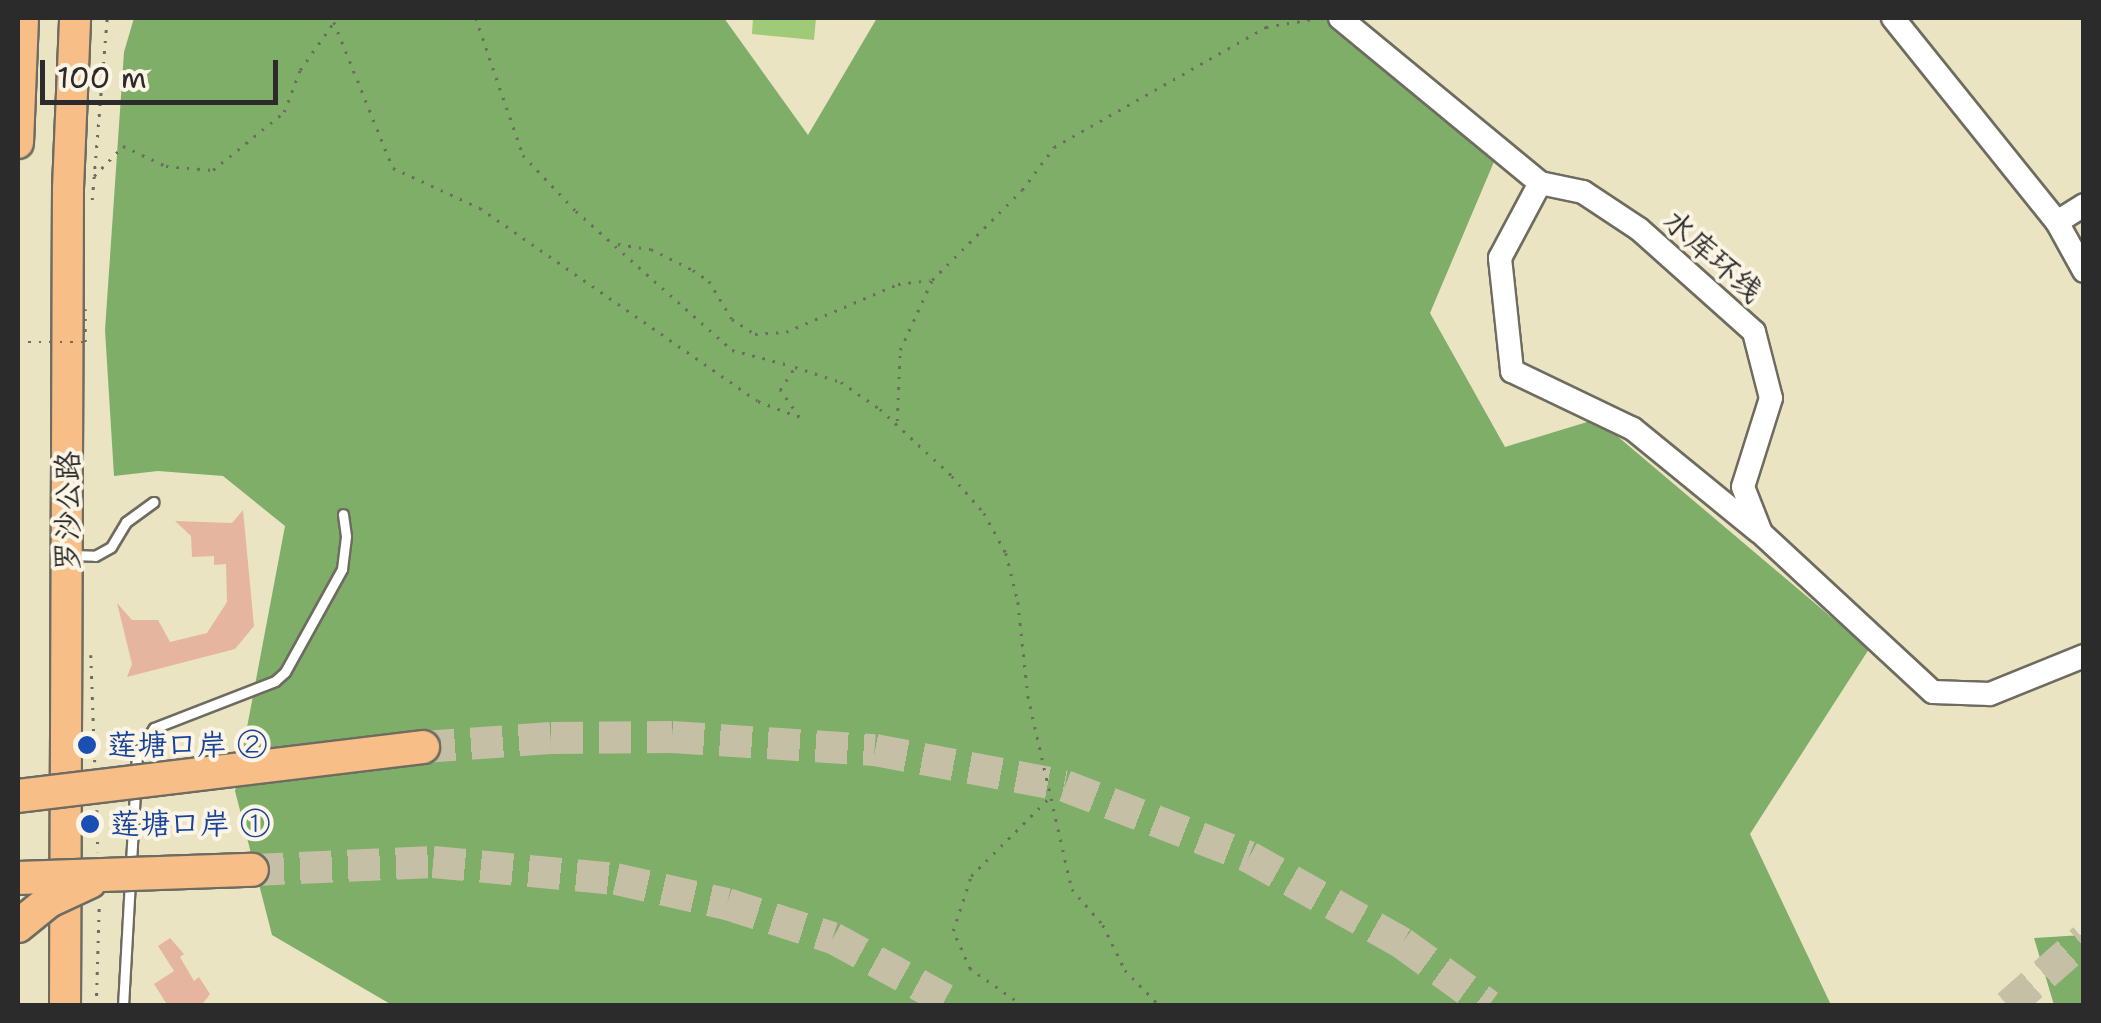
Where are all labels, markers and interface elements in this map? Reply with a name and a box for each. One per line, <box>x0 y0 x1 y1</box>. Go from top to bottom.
scale bar <box>45 40 282 102</box>
text: 100 m <box>57 57 147 98</box>
street label: 水库环线 <box>1656 202 1770 310</box>
street label: 罗沙公路 <box>50 451 86 571</box>
place label: 莲塘口岸 ② <box>107 727 267 763</box>
marker: 莲塘口岸 ② <box>76 734 98 756</box>
place label: 莲塘口岸 ① <box>110 806 270 842</box>
marker: 莲塘口岸 ① <box>79 813 101 835</box>

